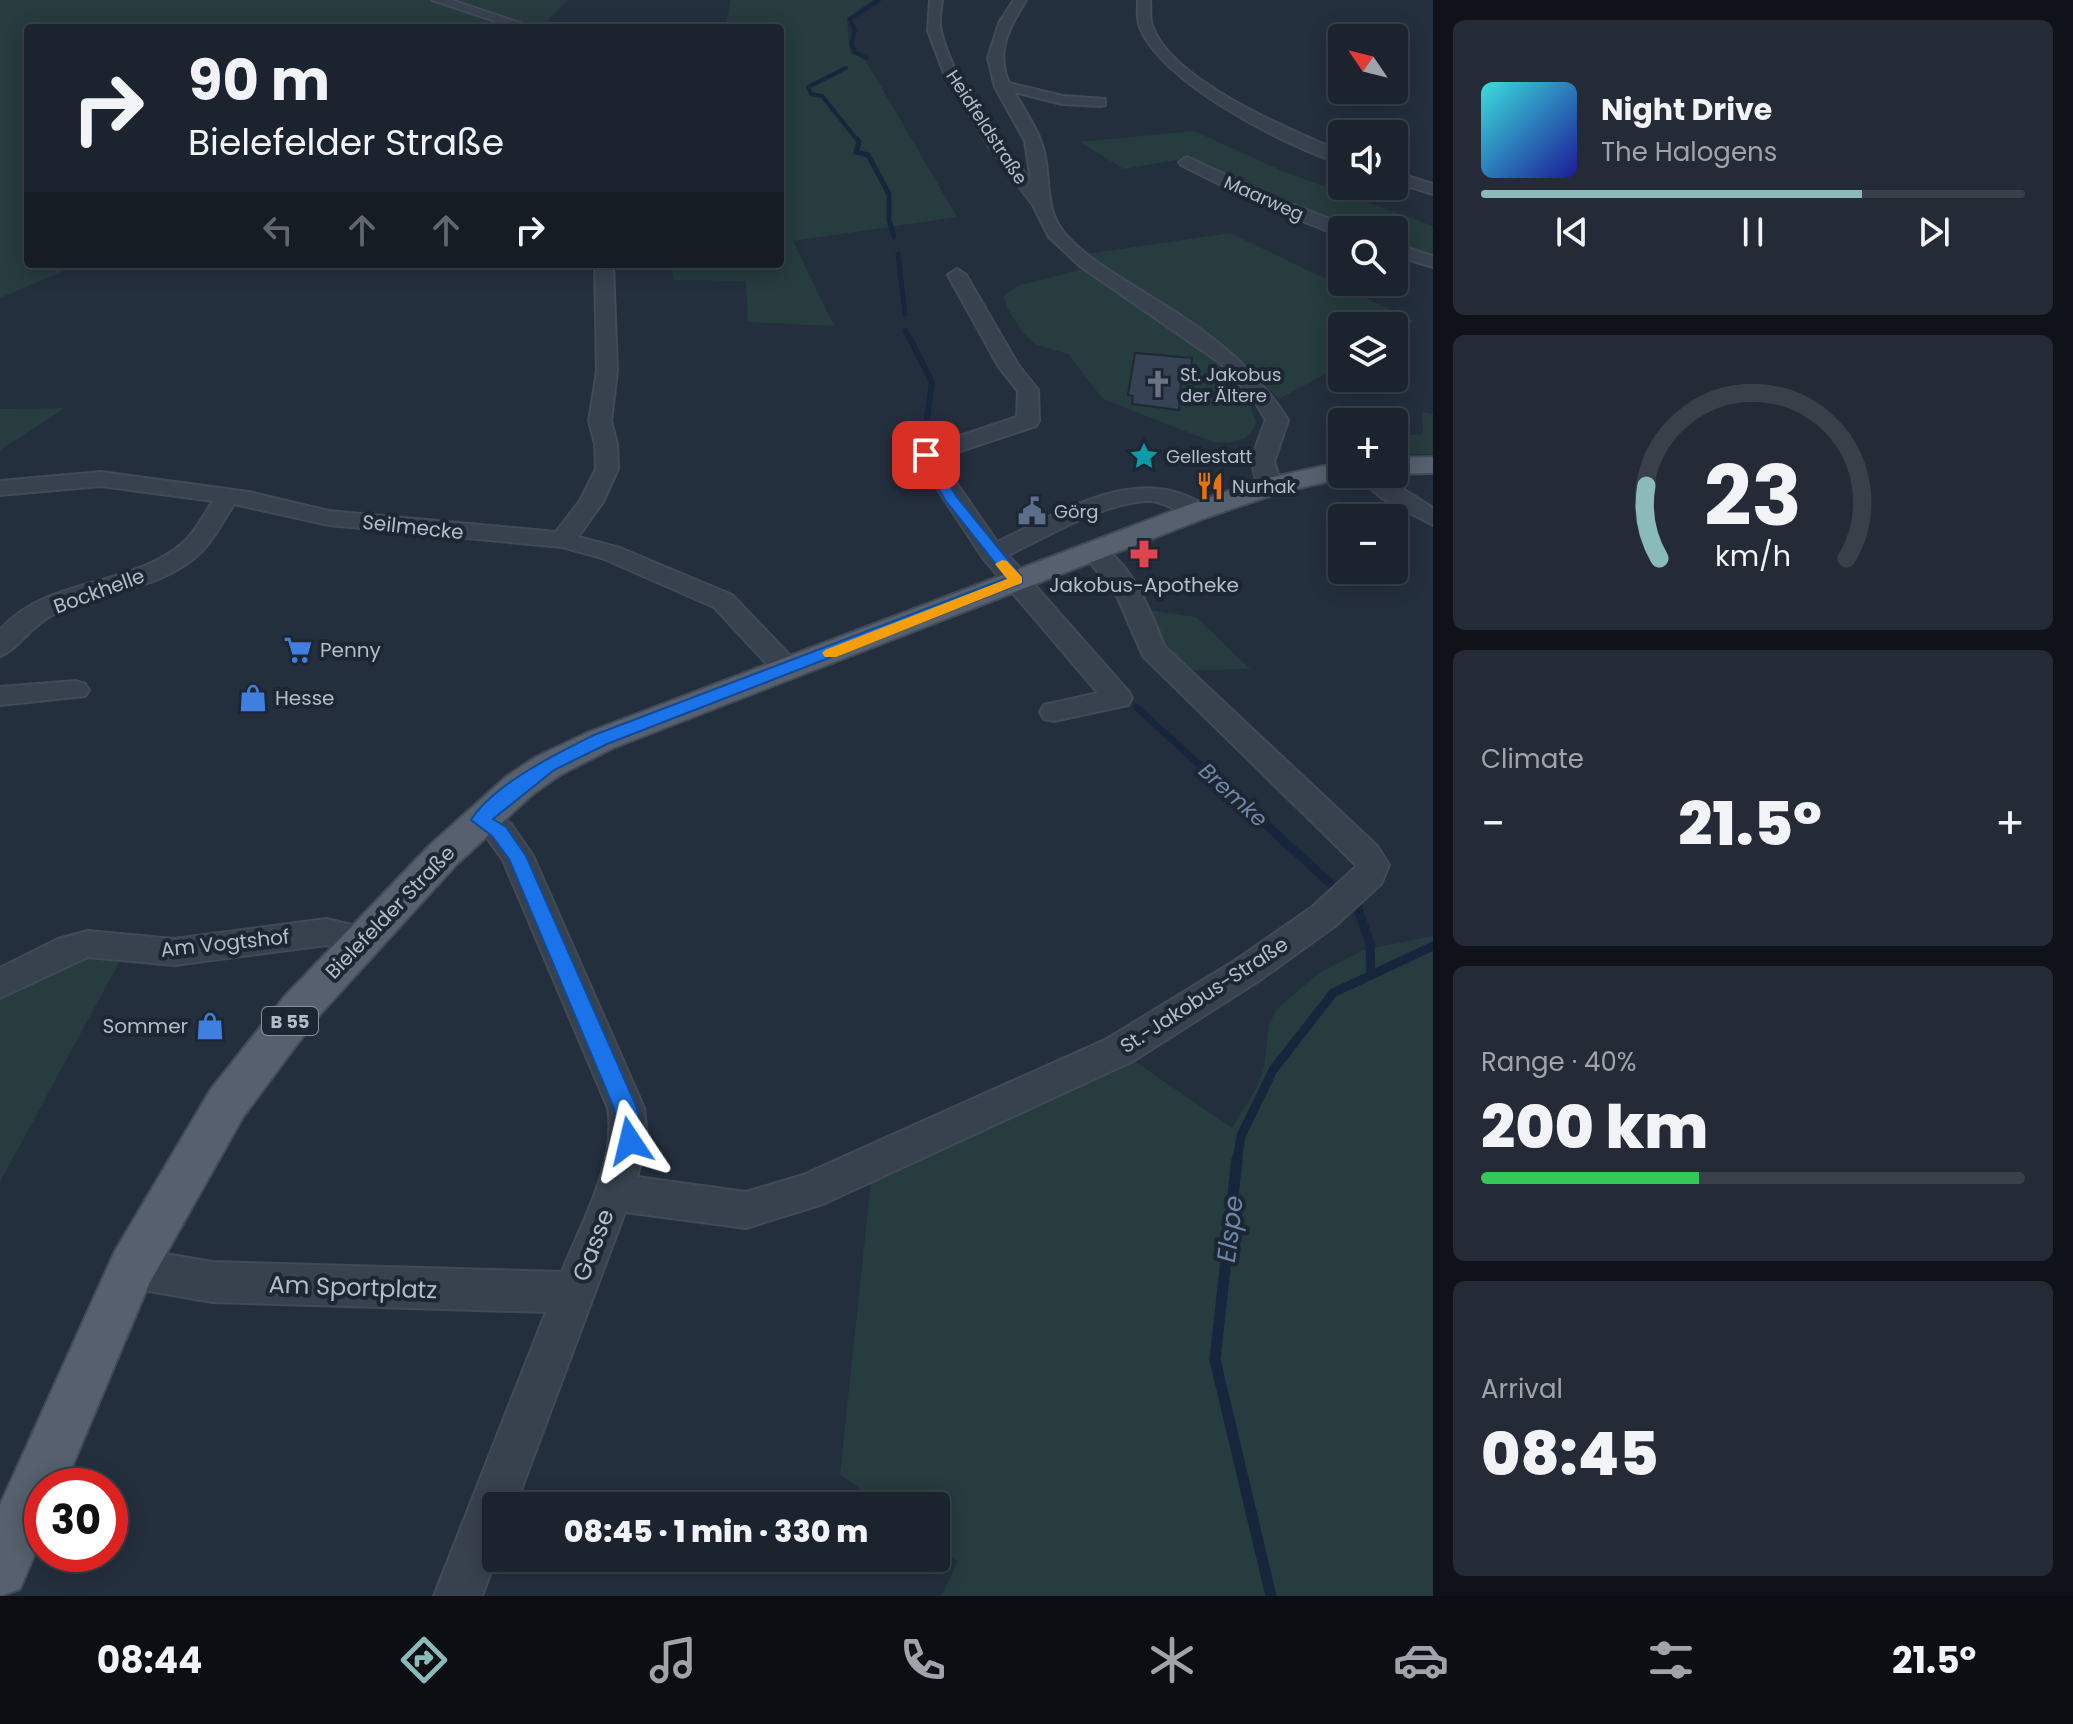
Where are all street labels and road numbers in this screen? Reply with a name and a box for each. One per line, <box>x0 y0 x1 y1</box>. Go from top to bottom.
street label: Heidfeldstraße <box>941 65 1033 189</box>
street label: Maarweg <box>1220 169 1308 227</box>
street label: Seilmecke <box>361 508 465 546</box>
street label: Bockhelle <box>50 562 148 620</box>
street label: Bielefelder Straße <box>319 839 461 985</box>
street label: Am Vogtshof <box>159 922 291 964</box>
street label: St.-Jakobus-Straße <box>1114 930 1294 1060</box>
road number: B 55 <box>262 1007 318 1035</box>
street label: Gasse <box>564 1204 622 1286</box>
street label: Am Sportplatz <box>268 1268 438 1306</box>

